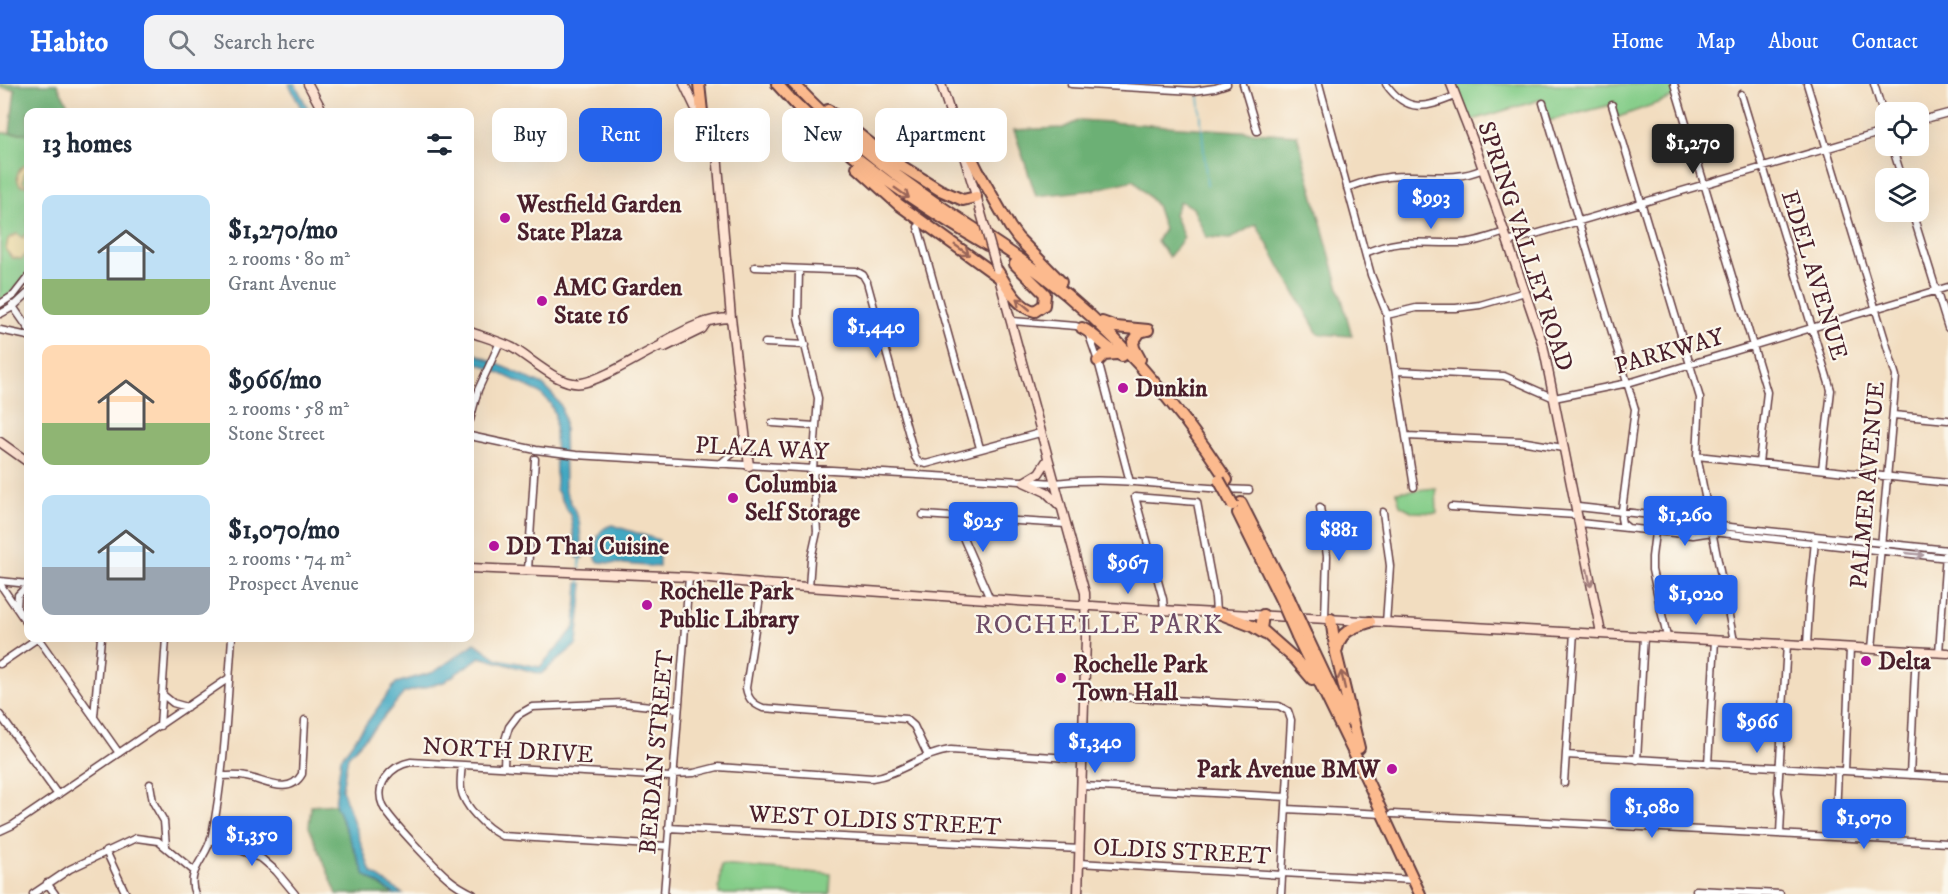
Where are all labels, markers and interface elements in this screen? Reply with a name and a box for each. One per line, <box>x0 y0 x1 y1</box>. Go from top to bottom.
search box <box>144 15 564 69</box>
text: Habito <box>30 25 108 60</box>
icon: search <box>165 26 198 59</box>
text: Search here <box>213 29 315 56</box>
text: Home <box>1612 29 1664 55</box>
text: Map <box>1697 29 1735 55</box>
text: About <box>1768 29 1819 55</box>
text: Contact <box>1852 29 1918 55</box>
map controls <box>1875 102 1929 222</box>
button: locate <box>1875 102 1929 156</box>
chip: Buy <box>492 108 567 162</box>
chip: Rent <box>579 108 662 162</box>
chip: Filters <box>674 108 770 162</box>
chip: New <box>782 108 863 162</box>
chip: Apartment <box>875 108 1007 162</box>
street label: SPRING VALLEY ROAD <box>1470 118 1580 375</box>
pin: $1,270 <box>1644 124 1742 175</box>
text: 13 homes <box>42 128 132 161</box>
icon: filters <box>423 128 456 161</box>
text: $1,270 <box>1666 131 1720 156</box>
button: layers <box>1875 168 1929 222</box>
pin: $993 <box>1395 179 1467 230</box>
text: $993 <box>1412 186 1450 211</box>
one-way arrow <box>893 187 909 199</box>
street label: EDEL AVENUE <box>1774 187 1854 364</box>
place label: Westfield Garden State Plaza <box>516 190 682 248</box>
marker: Westfield Garden State Plaza <box>498 211 512 225</box>
text: $1,270/mo <box>228 214 338 247</box>
icon: home <box>90 219 162 291</box>
one-way arrow <box>954 244 970 256</box>
text: 2 rooms · 80 m² <box>228 247 350 272</box>
text: Grant Avenue <box>228 272 337 297</box>
place label: AMC Garden State 16 <box>553 273 683 331</box>
marker: AMC Garden State 16 <box>535 294 549 308</box>
one-way arrow <box>1015 297 1031 310</box>
pin: $1,440 <box>827 308 925 359</box>
text: $1,440 <box>847 315 905 340</box>
street label: PARKWAY <box>1611 322 1728 382</box>
text: $966/mo <box>228 364 321 397</box>
icon: home <box>90 369 162 441</box>
place label: Dunkin <box>1135 374 1208 404</box>
street label: PALMER AVENUE <box>1844 380 1892 590</box>
marker: Dunkin <box>1116 381 1130 395</box>
text: 2 rooms · 58 m² <box>228 397 349 422</box>
text: Stone Street <box>228 422 325 447</box>
street label: PLAZA WAY <box>694 431 830 468</box>
place label: Columbia Self Storage <box>745 470 860 528</box>
marker: Columbia Self Storage <box>726 491 740 505</box>
pin: $1,260 <box>1636 496 1734 547</box>
pin: $925 <box>947 502 1019 553</box>
text: $1,260 <box>1658 503 1712 528</box>
text: $925 <box>963 509 1003 534</box>
pin: $881 <box>1303 511 1375 562</box>
text: $1,070/mo <box>228 514 340 547</box>
text: $881 <box>1320 518 1358 543</box>
icon: home <box>90 519 162 591</box>
place label: DD Thai Cuisine <box>506 532 669 562</box>
marker: DD Thai Cuisine <box>487 539 501 553</box>
pin: $967 <box>1092 544 1164 595</box>
text: 2 rooms · 74 m² <box>228 547 351 572</box>
one-way arrow <box>1905 549 1924 560</box>
text: $967 <box>1107 551 1149 576</box>
one-way arrow <box>1584 569 1596 588</box>
text: Prospect Avenue <box>228 572 359 597</box>
pin: $1,020 <box>1647 575 1745 626</box>
place label: Rochelle Park Public Library <box>659 577 799 635</box>
text: $1,020 <box>1669 582 1724 607</box>
marker: Rochelle Park Public Library <box>640 598 654 612</box>
district label: ROCHELLE PARK <box>974 608 1224 642</box>
place label: Delta <box>1878 647 1932 677</box>
street label: BERDAN STREET <box>633 649 681 855</box>
place label: Rochelle Park Town Hall <box>1072 650 1209 708</box>
marker: Delta <box>1859 654 1873 668</box>
marker: Rochelle Park Town Hall <box>1054 671 1068 685</box>
one-way arrow <box>1336 671 1348 690</box>
pin: $966 <box>1721 703 1793 754</box>
text: $966 <box>1736 710 1778 735</box>
pin: $1,340 <box>1046 723 1144 774</box>
text: $1,340 <box>1068 730 1122 755</box>
street label: NORTH DRIVE <box>422 732 594 770</box>
place label: Park Avenue BMW <box>1197 755 1381 785</box>
marker: Park Avenue BMW <box>1385 762 1399 776</box>
pin: $1,080 <box>1603 788 1701 839</box>
text: $1,080 <box>1624 795 1680 820</box>
street label: WEST OLDIS STREET <box>747 799 1002 843</box>
pin: $1,070 <box>1815 799 1913 850</box>
text: $1,070 <box>1836 806 1892 831</box>
pin: $1,350 <box>203 816 301 867</box>
text: $1,350 <box>226 823 278 848</box>
street label: OLDIS STREET <box>1092 832 1272 872</box>

